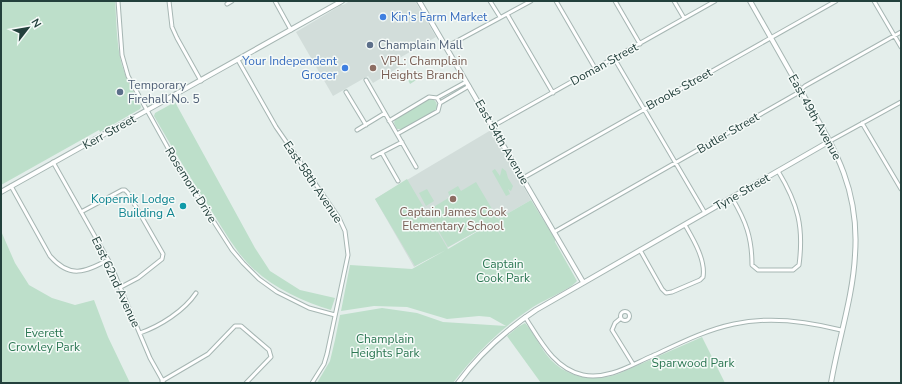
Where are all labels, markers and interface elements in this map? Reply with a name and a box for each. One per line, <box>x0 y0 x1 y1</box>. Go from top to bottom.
north arrow <box>8 8 48 48</box>
place label: Kin's Farm Market <box>391 9 488 25</box>
marker: Kin's Farm Market <box>378 12 388 22</box>
text: N <box>28 16 45 30</box>
place label: Champlain Mall <box>378 37 463 53</box>
street label: Doman Street <box>567 38 641 89</box>
marker: Champlain Mall <box>365 40 375 50</box>
place label: Your Independent Grocer <box>241 53 338 83</box>
place label: VPL: Champlain Heights Branch <box>380 53 467 83</box>
marker: Your Independent Grocer <box>340 63 350 73</box>
marker: VPL: Champlain Heights Branch <box>368 63 378 73</box>
street label: Brooks Street <box>643 64 716 114</box>
street label: East 49th Avenue <box>785 71 845 163</box>
place label: Temporary Firehall No. 5 <box>128 77 200 107</box>
marker: Temporary Firehall No. 5 <box>115 87 125 97</box>
street label: East 54th Avenue <box>471 97 533 187</box>
street label: Butler Street <box>694 108 763 157</box>
street label: Kerr Street <box>80 111 139 153</box>
street label: East 58th Avenue <box>280 138 346 226</box>
street label: Rosemont Drive <box>161 144 221 226</box>
street label: Tyne Street <box>711 169 773 214</box>
place label: Kopernik Lodge Building A <box>91 191 175 221</box>
marker: Captain James Cook Elementary School <box>448 194 458 204</box>
marker: Kopernik Lodge Building A <box>178 201 188 211</box>
place label: Captain James Cook Elementary School <box>399 204 508 234</box>
street label: East 62nd Avenue <box>88 234 144 330</box>
park label: Captain Cook Park <box>476 256 531 286</box>
park label: Everett Crowley Park <box>8 325 81 355</box>
park label: Champlain Heights Park <box>350 331 421 361</box>
park label: Sparwood Park <box>652 355 735 371</box>

